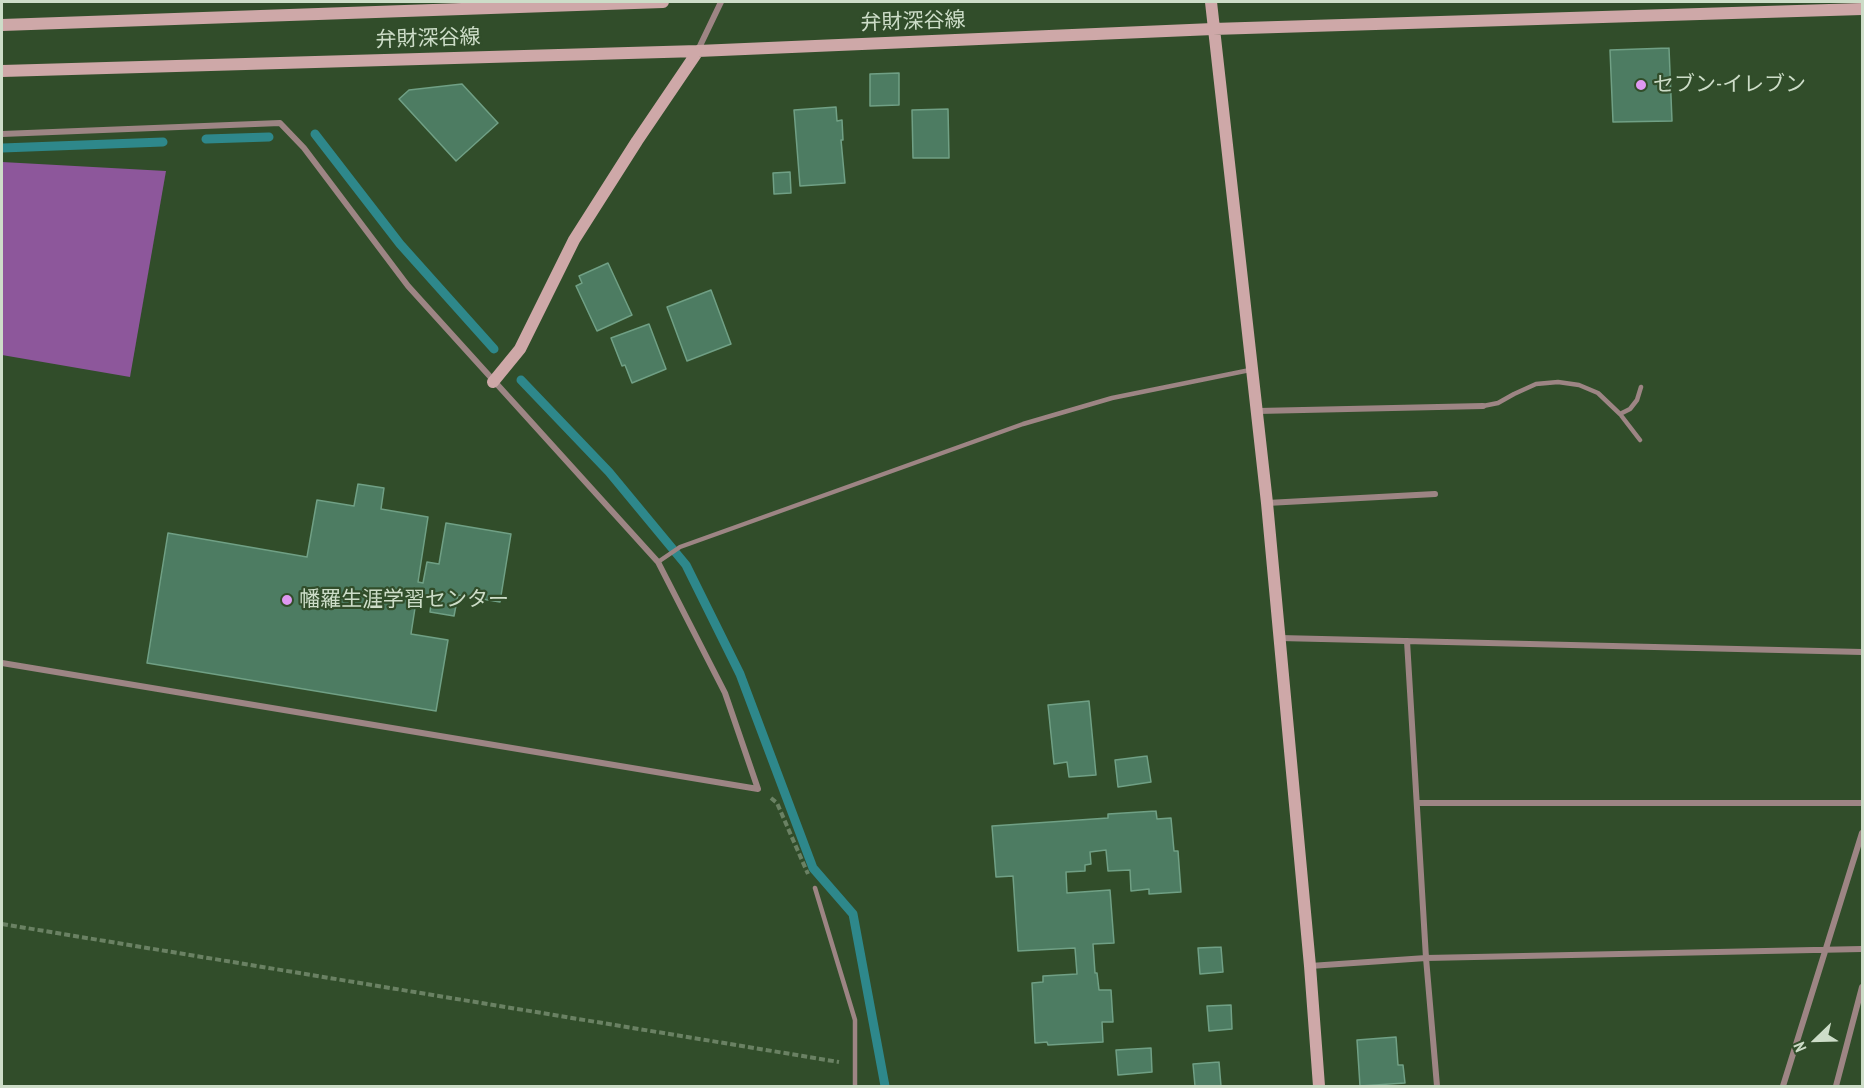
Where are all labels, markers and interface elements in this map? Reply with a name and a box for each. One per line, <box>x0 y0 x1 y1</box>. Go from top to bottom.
street label: 弁財深谷線 <box>860 8 966 36</box>
street label: 弁財深谷線 <box>375 25 481 53</box>
place label: セブン-イレブン <box>1653 72 1806 98</box>
marker: セブン-イレブン <box>1634 78 1648 92</box>
place label: 幡羅生涯学習センター <box>299 587 509 613</box>
marker: 幡羅生涯学習センター <box>280 593 294 607</box>
north arrow <box>1786 1010 1846 1070</box>
text: N <box>1789 1039 1810 1055</box>

